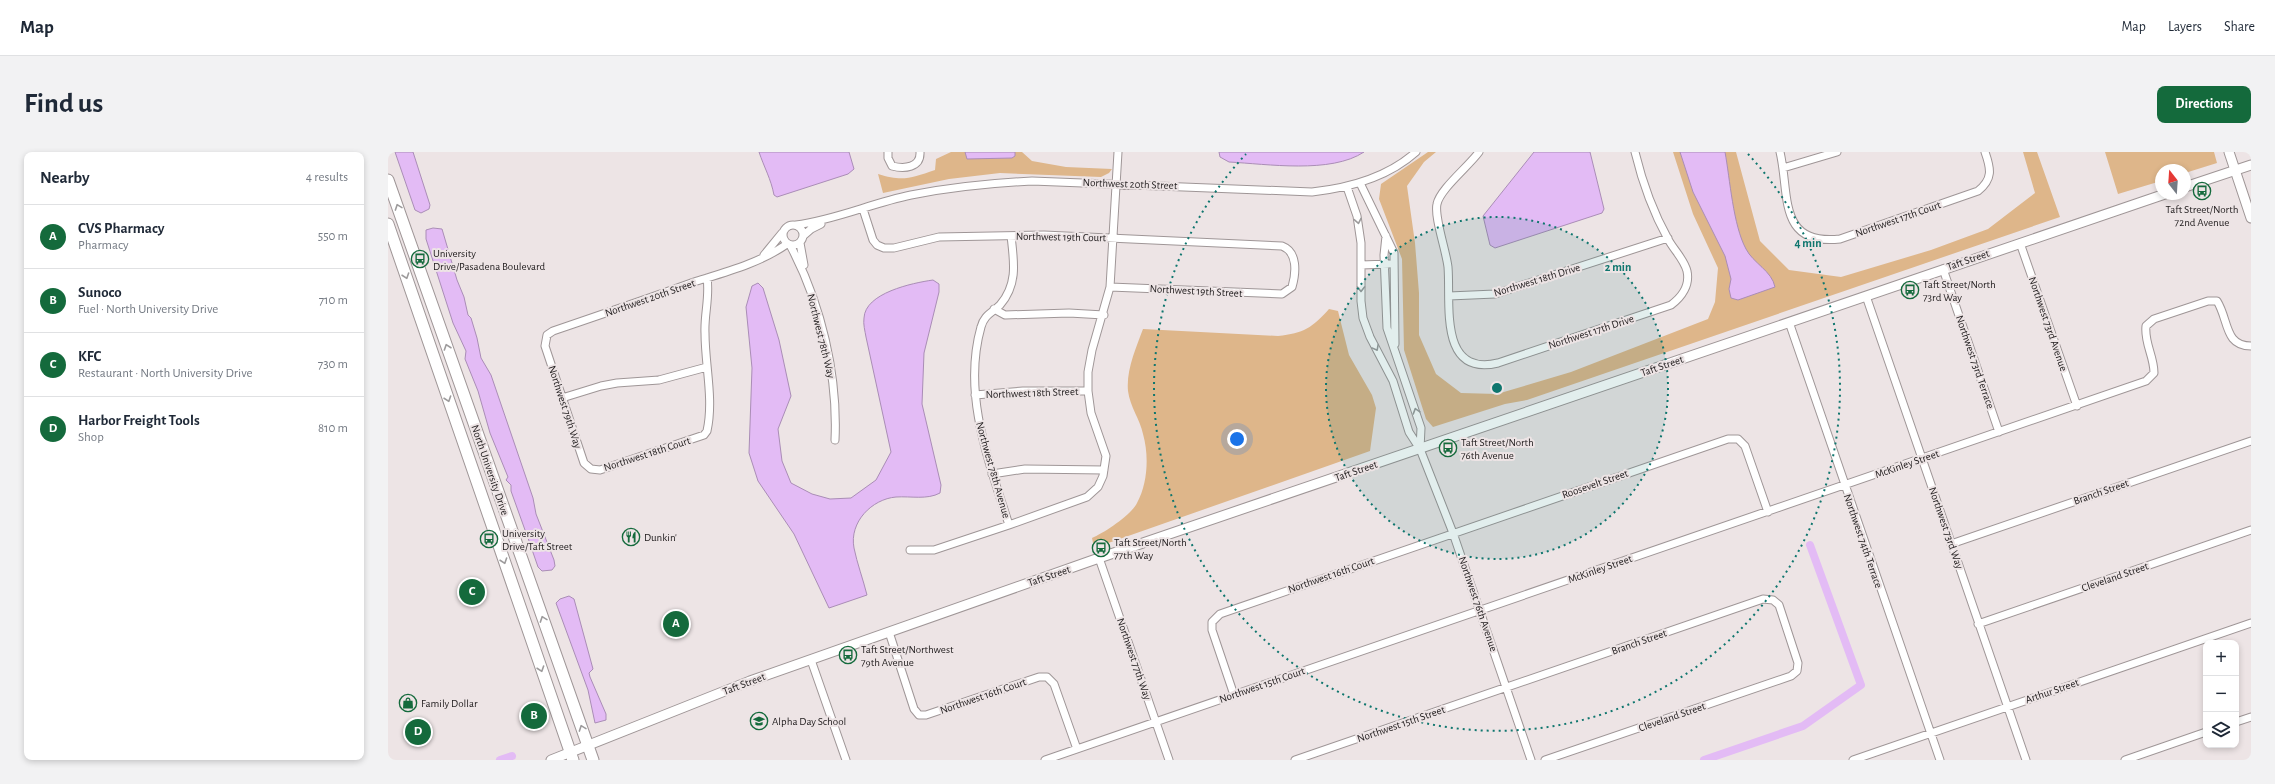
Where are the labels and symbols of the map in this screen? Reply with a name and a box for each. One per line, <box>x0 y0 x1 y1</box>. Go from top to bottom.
north arrow <box>2155 164 2191 200</box>
street label: Northwest 20th Street <box>1083 177 1178 191</box>
bus stop icon: Taft Street/North 72nd Avenue <box>2192 181 2212 201</box>
street label: Northwest 17th Court <box>1854 199 1943 239</box>
one-way arrow <box>394 203 402 210</box>
place label: Taft Street/North 72nd Avenue <box>2166 204 2238 228</box>
one-way arrow <box>1353 218 1361 224</box>
street label: Northwest 19th Court <box>1016 231 1107 243</box>
text: 4 min <box>1794 237 1822 249</box>
street label: Taft Street <box>1945 247 1991 272</box>
place label: University Drive/Pasadena Boulevard <box>433 248 546 272</box>
bus stop icon: University Drive/Pasadena Boulevard <box>410 249 430 269</box>
text: 2 min <box>1605 261 1631 273</box>
street label: Northwest 18th Drive <box>1492 262 1582 298</box>
one-way arrow <box>401 272 410 279</box>
street label: Northwest 73rd Avenue <box>2027 275 2069 373</box>
street label: Northwest 20th Street <box>603 277 697 319</box>
place label: Taft Street/North 73rd Way <box>1923 279 1996 303</box>
bus stop icon: Taft Street/North 73rd Way <box>1900 280 1920 300</box>
street label: Northwest 19th Street <box>1149 283 1243 299</box>
one-way arrow <box>1357 286 1365 292</box>
street label: Northwest 78th Way <box>805 293 837 380</box>
street label: Northwest 17th Drive <box>1547 313 1635 351</box>
street label: Northwest 73rd Terrace <box>1954 314 1996 410</box>
one-way arrow <box>443 344 452 351</box>
one-way arrow <box>1371 344 1378 351</box>
street label: Taft Street <box>1639 353 1685 378</box>
street label: Northwest 79th Way <box>546 364 584 450</box>
centre of rings <box>1490 381 1504 395</box>
street label: Northwest 18th Street <box>985 386 1079 400</box>
one-way arrow <box>444 395 452 402</box>
one-way arrow <box>1412 408 1421 415</box>
street label: Northwest 78th Avenue <box>974 421 1012 519</box>
street label: North University Drive <box>469 423 511 517</box>
your location <box>1227 429 1247 449</box>
street label: Northwest 18th Court <box>602 435 692 473</box>
place label: Taft Street/North 76th Avenue <box>1461 437 1534 461</box>
bus stop icon: Taft Street/North 76th Avenue <box>1438 438 1458 458</box>
street label: McKinley Street <box>1874 448 1941 480</box>
street label: Taft Street <box>1333 458 1379 483</box>
street label: Roosevelt Street <box>1561 467 1630 500</box>
street label: Branch Street <box>2072 477 2130 507</box>
street label: Northwest 73rd Way <box>1927 486 1965 571</box>
street label: Northwest 74th Terrace <box>1842 492 1884 590</box>
restaurant icon: Dunkin' <box>621 527 641 547</box>
place label: University Drive/Taft Street <box>502 528 573 552</box>
bus stop icon: University Drive/Taft Street <box>479 529 499 549</box>
place label: Dunkin' <box>644 532 677 543</box>
place label: Taft Street/North 77th Way <box>1114 537 1187 561</box>
bus stop icon: Taft Street/North 77th Way <box>1091 538 1111 558</box>
street label: McKinley Street <box>1567 553 1634 585</box>
street label: Northwest 16th Court <box>1286 555 1376 595</box>
street label: Northwest 76th Avenue <box>1457 555 1499 653</box>
one-way arrow <box>499 558 508 565</box>
street label: Cleveland Street <box>2080 560 2150 594</box>
street label: Taft Street <box>1026 563 1072 588</box>
pin: C <box>459 577 485 607</box>
pin: A <box>663 609 689 639</box>
one-way arrow <box>539 615 547 622</box>
street label: Northwest 77th Way <box>1115 617 1153 702</box>
street label: Branch Street <box>1610 627 1668 657</box>
place label: Taft Street/Northwest 79th Avenue <box>861 644 954 668</box>
bus stop icon: Taft Street/Northwest 79th Avenue <box>838 645 858 665</box>
one-way arrow <box>537 665 545 672</box>
street label: Northwest 15th Court <box>1218 665 1307 705</box>
street label: Taft Street <box>721 671 767 697</box>
street label: Northwest 16th Court <box>938 676 1028 716</box>
street label: Arthur Street <box>2024 677 2081 705</box>
shop icon: Family Dollar <box>398 693 418 713</box>
place label: Family Dollar <box>421 698 478 709</box>
street label: Cleveland Street <box>1637 700 1707 734</box>
pin: B <box>521 701 547 731</box>
street label: Northwest 15th Street <box>1356 704 1447 744</box>
school or university icon: Alpha Day School <box>749 711 769 731</box>
place label: Alpha Day School <box>772 716 846 727</box>
pin: D <box>405 717 431 747</box>
one-way arrow <box>578 724 586 731</box>

